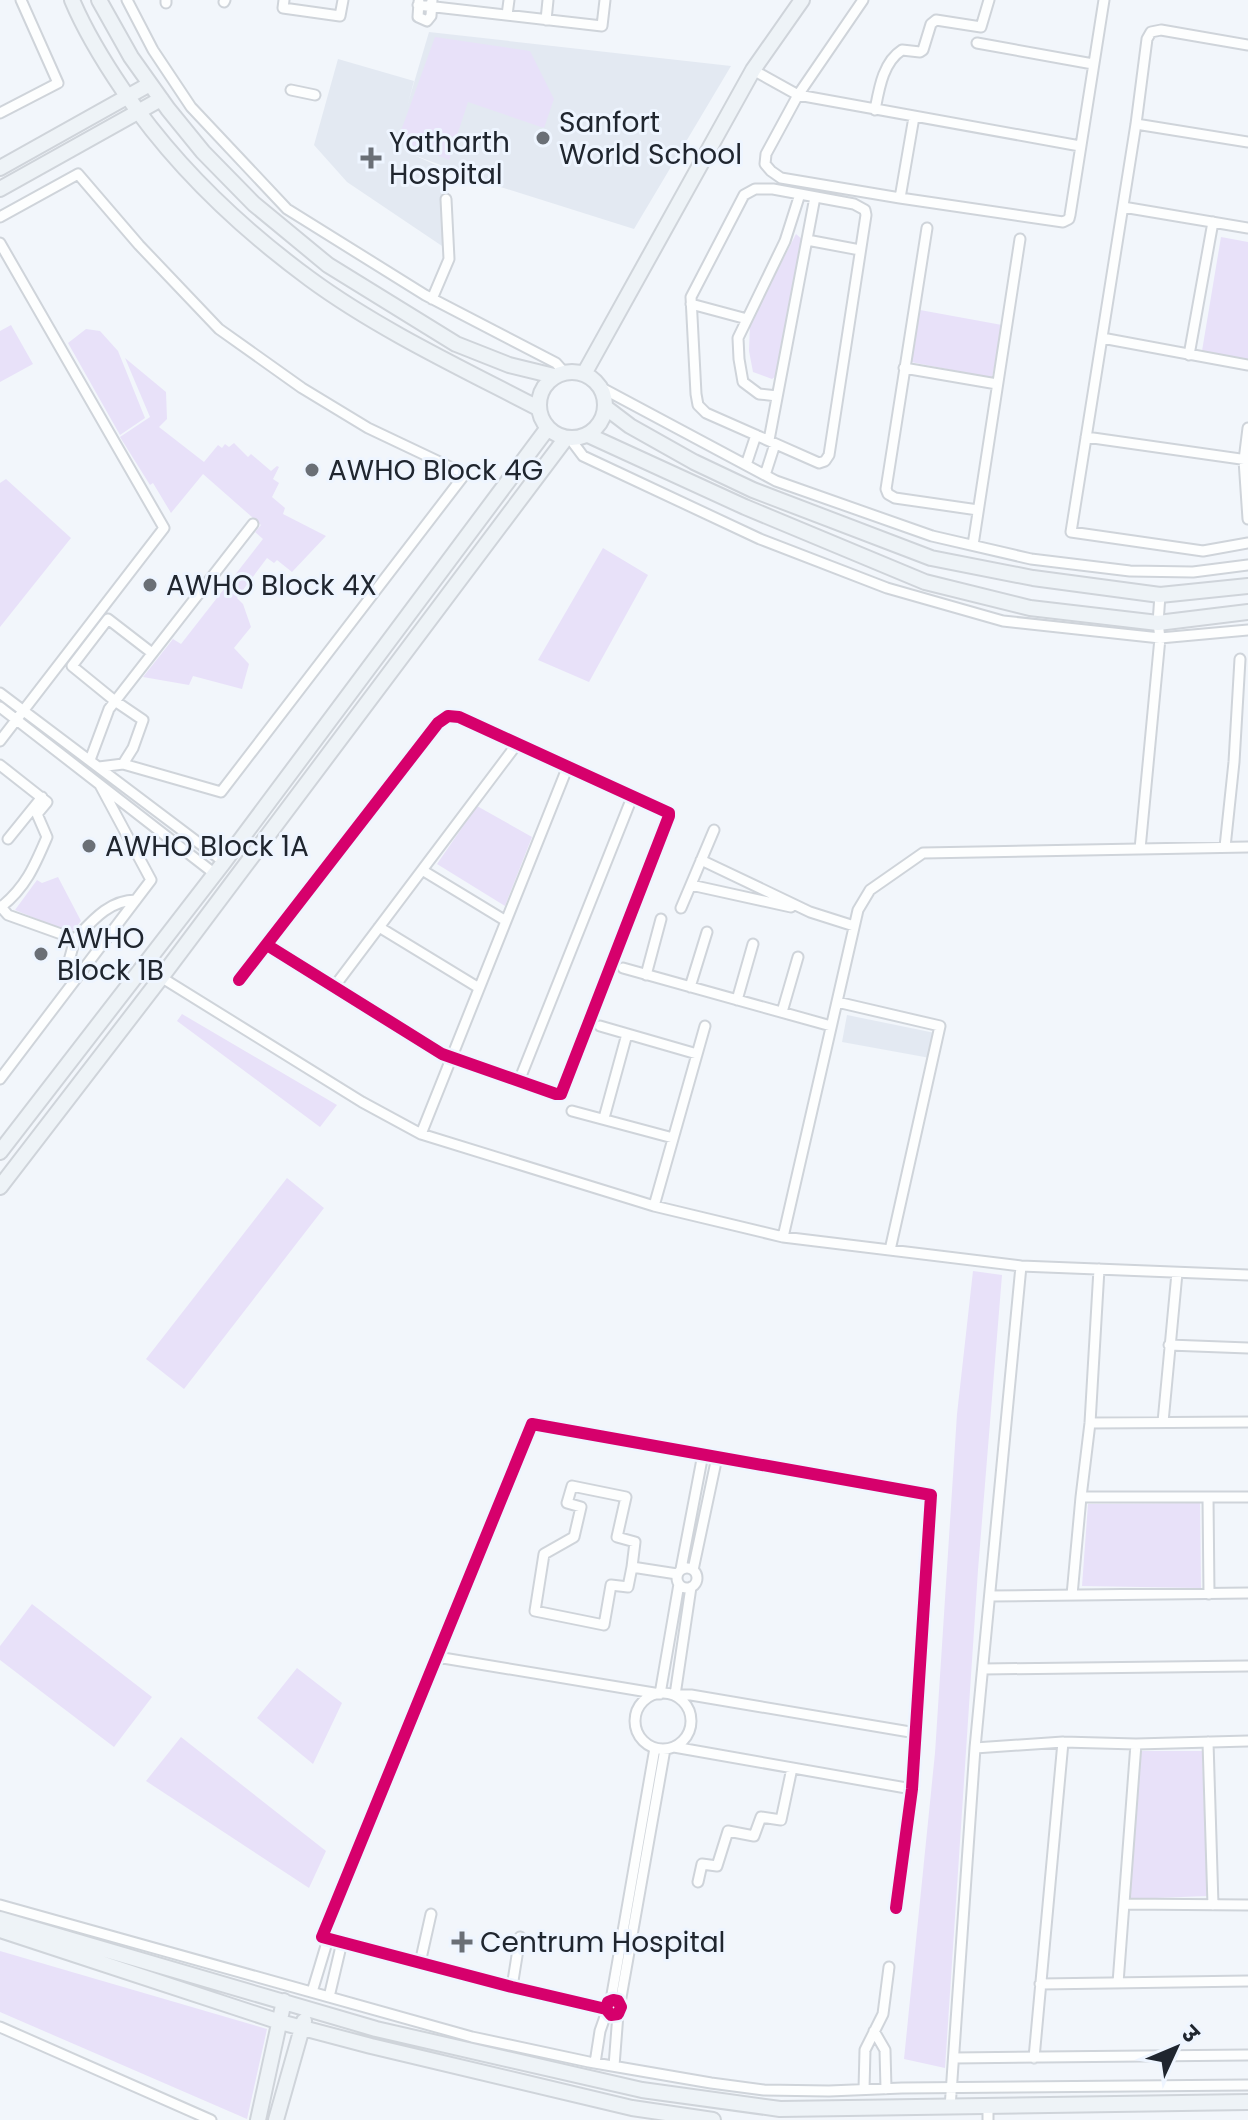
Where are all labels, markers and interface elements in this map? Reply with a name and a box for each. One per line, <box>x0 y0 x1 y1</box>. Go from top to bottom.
place label: Sanfort World School <box>559 103 742 174</box>
place label: Yatharth Hospital <box>389 123 510 194</box>
marker: Sanfort World School <box>534 129 552 147</box>
marker: Yatharth Hospital <box>360 147 382 169</box>
place label: AWHO Block 4G <box>328 451 543 490</box>
marker: AWHO Block 4G <box>303 461 321 479</box>
place label: AWHO Block 4X <box>166 566 377 605</box>
marker: AWHO Block 4X <box>141 576 159 594</box>
place label: AWHO Block 1A <box>105 827 309 866</box>
marker: AWHO Block 1A <box>80 837 98 855</box>
place label: AWHO Block 1B <box>57 919 164 990</box>
marker: AWHO Block 1B <box>32 945 50 963</box>
place label: Centrum Hospital <box>480 1923 726 1962</box>
marker: Centrum Hospital <box>451 1931 473 1953</box>
north arrow <box>1136 2008 1216 2088</box>
text: उ <box>1174 2018 1206 2050</box>

